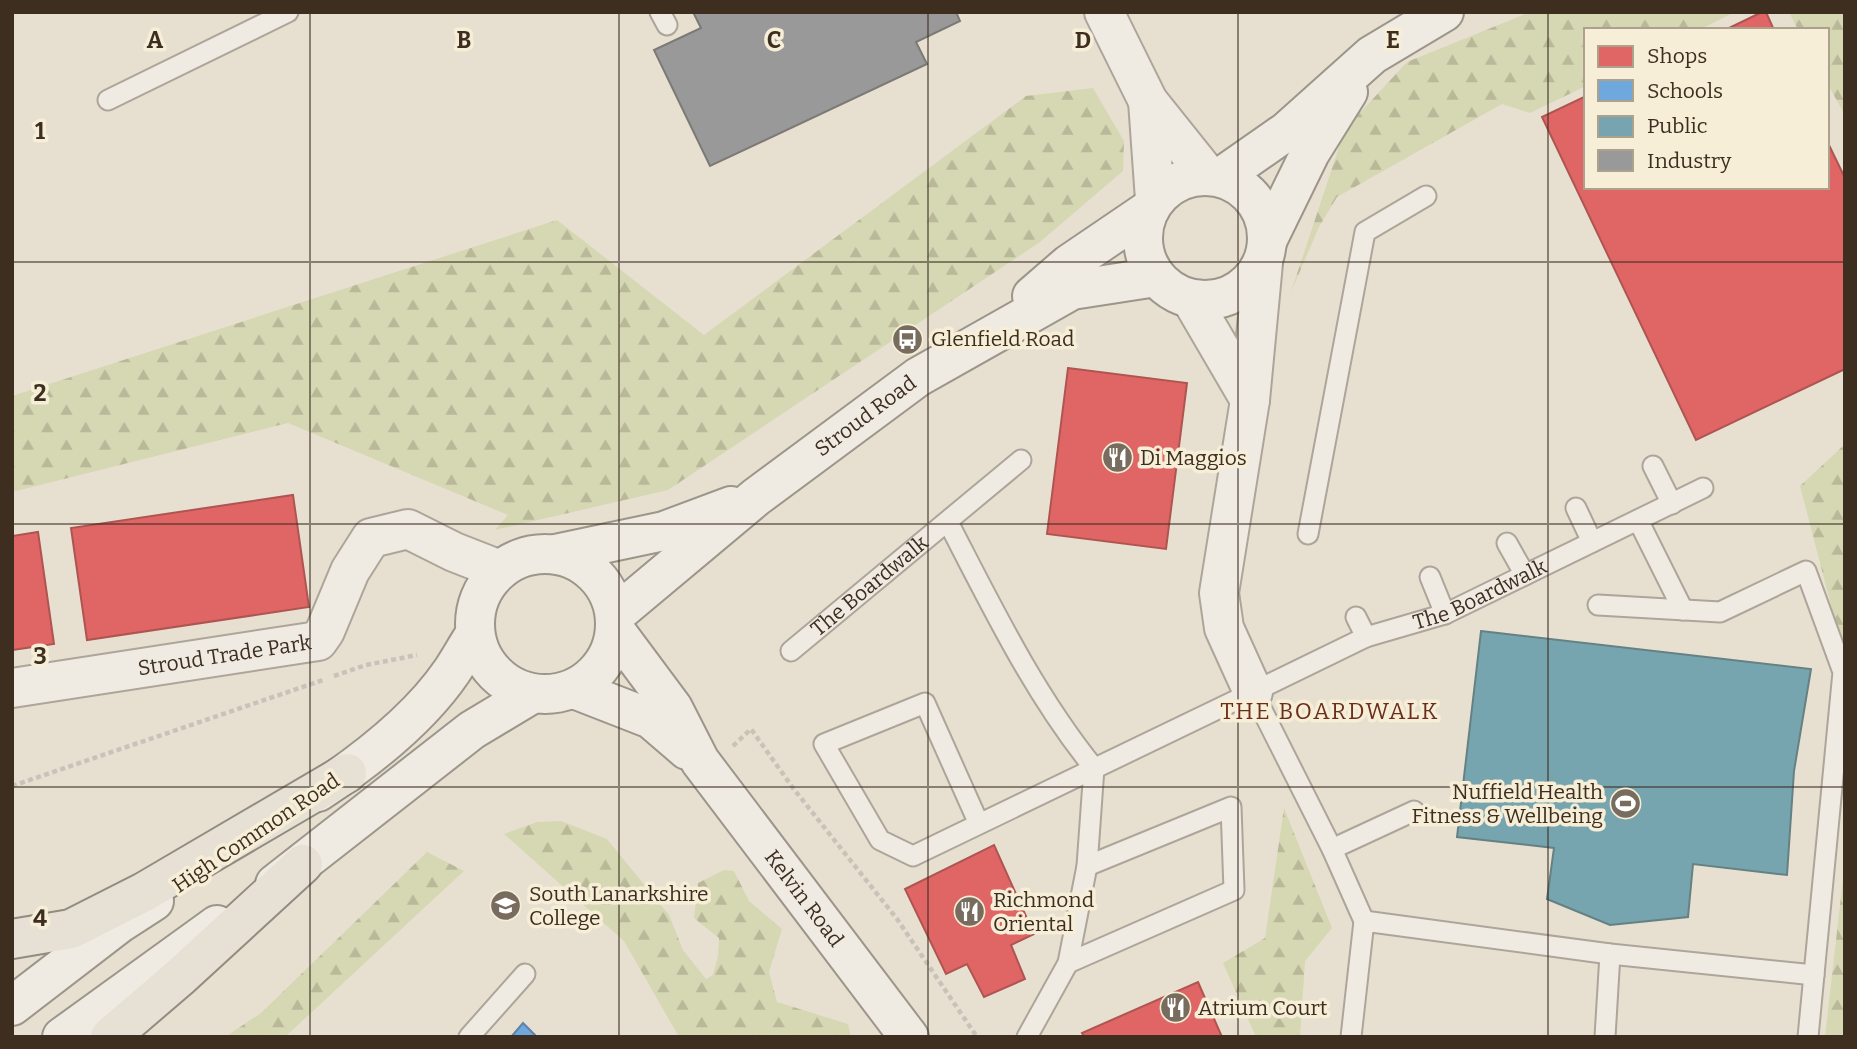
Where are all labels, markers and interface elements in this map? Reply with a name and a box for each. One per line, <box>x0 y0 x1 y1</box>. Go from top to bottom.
text: A <box>147 26 164 54</box>
text: B <box>457 26 471 54</box>
text: C <box>767 26 781 54</box>
text: D <box>1075 26 1091 54</box>
text: E <box>1386 26 1400 54</box>
legend <box>1584 28 1829 189</box>
text: Shops <box>1647 43 1707 69</box>
text: Schools <box>1647 78 1723 104</box>
text: Public <box>1647 113 1708 139</box>
text: 1 <box>35 117 45 145</box>
text: Industry <box>1647 148 1732 174</box>
bus stop icon: Glenfield Road <box>891 322 925 356</box>
place label: Glenfield Road <box>931 326 1074 352</box>
street label: Stroud Road <box>809 370 921 462</box>
text: 2 <box>34 379 47 407</box>
restaurant icon: Di Maggios <box>1100 441 1134 475</box>
place label: Di Maggios <box>1140 445 1247 471</box>
street label: The Boardwalk <box>806 530 933 642</box>
street label: The Boardwalk <box>1410 553 1551 636</box>
street label: Stroud Trade Park <box>136 629 313 681</box>
text: 3 <box>33 642 47 670</box>
district label: THE BOARDWALK <box>1220 697 1440 725</box>
street label: High Common Road <box>168 767 344 899</box>
place label: Nuffield Health Fitness & Wellbeing <box>1411 779 1603 829</box>
sports icon: Nuffield Health Fitness & Wellbeing <box>1609 787 1643 821</box>
street label: Kelvin Road <box>759 845 849 952</box>
place label: South Lanarkshire College <box>529 881 708 931</box>
place label: Richmond Oriental <box>993 887 1094 937</box>
school or university icon: South Lanarkshire College <box>489 889 523 923</box>
restaurant icon: Richmond Oriental <box>953 895 987 929</box>
text: 4 <box>33 904 47 932</box>
restaurant icon: Atrium Court <box>1158 991 1192 1025</box>
place label: Atrium Court <box>1198 995 1328 1021</box>

